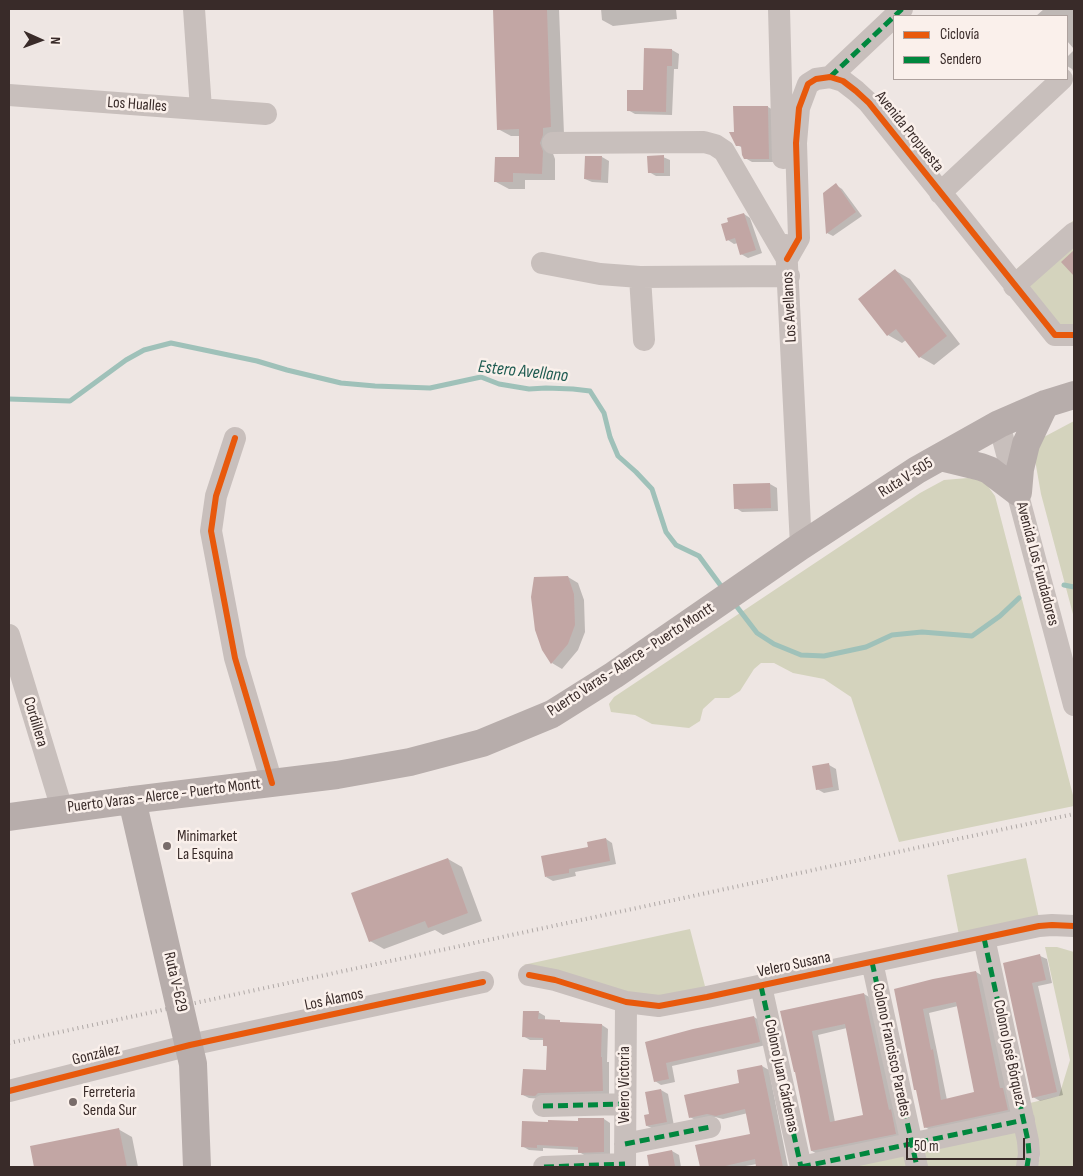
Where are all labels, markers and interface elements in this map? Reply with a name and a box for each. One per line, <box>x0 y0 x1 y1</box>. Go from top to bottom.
north arrow <box>15 15 65 65</box>
legend <box>893 15 1068 80</box>
text: Ciclovía <box>940 25 979 44</box>
text: N <box>47 36 64 45</box>
text: Sendero <box>940 50 981 69</box>
street label: Avenida Propuesta <box>871 88 947 176</box>
street label: Los Hualles <box>107 93 167 117</box>
street label: Los Avellanos <box>779 271 801 343</box>
water label: Estero Avellano <box>477 357 569 387</box>
street label: Ruta V-505 <box>875 454 937 502</box>
street label: Avenida Los Fundadores <box>1011 500 1063 628</box>
street label: Puerto Varas - Alerce - Puerto Montt <box>544 599 718 721</box>
street label: Cordillera <box>18 695 52 749</box>
street label: Puerto Varas - Alerce - Puerto Montt <box>66 775 262 817</box>
place label: Minimarket La Esquina <box>177 827 237 865</box>
marker: Minimarket La Esquina <box>161 840 173 852</box>
street label: Velero Susana <box>756 948 832 982</box>
street label: Ruta V-629 <box>159 950 191 1014</box>
street label: Colono Francisco Paredes <box>867 981 915 1119</box>
street label: Los Álamos <box>303 984 365 1016</box>
street label: Colono José Bórquez <box>988 998 1030 1108</box>
street label: Colono Juan Cárdenas <box>760 1018 802 1134</box>
street label: González <box>70 1040 122 1070</box>
street label: Velero Victoria <box>615 1046 635 1124</box>
place label: Ferreteria Senda Sur <box>83 1083 137 1121</box>
marker: Ferreteria Senda Sur <box>67 1096 79 1108</box>
scale bar <box>908 1128 1027 1160</box>
text: 50 m <box>914 1137 939 1156</box>

